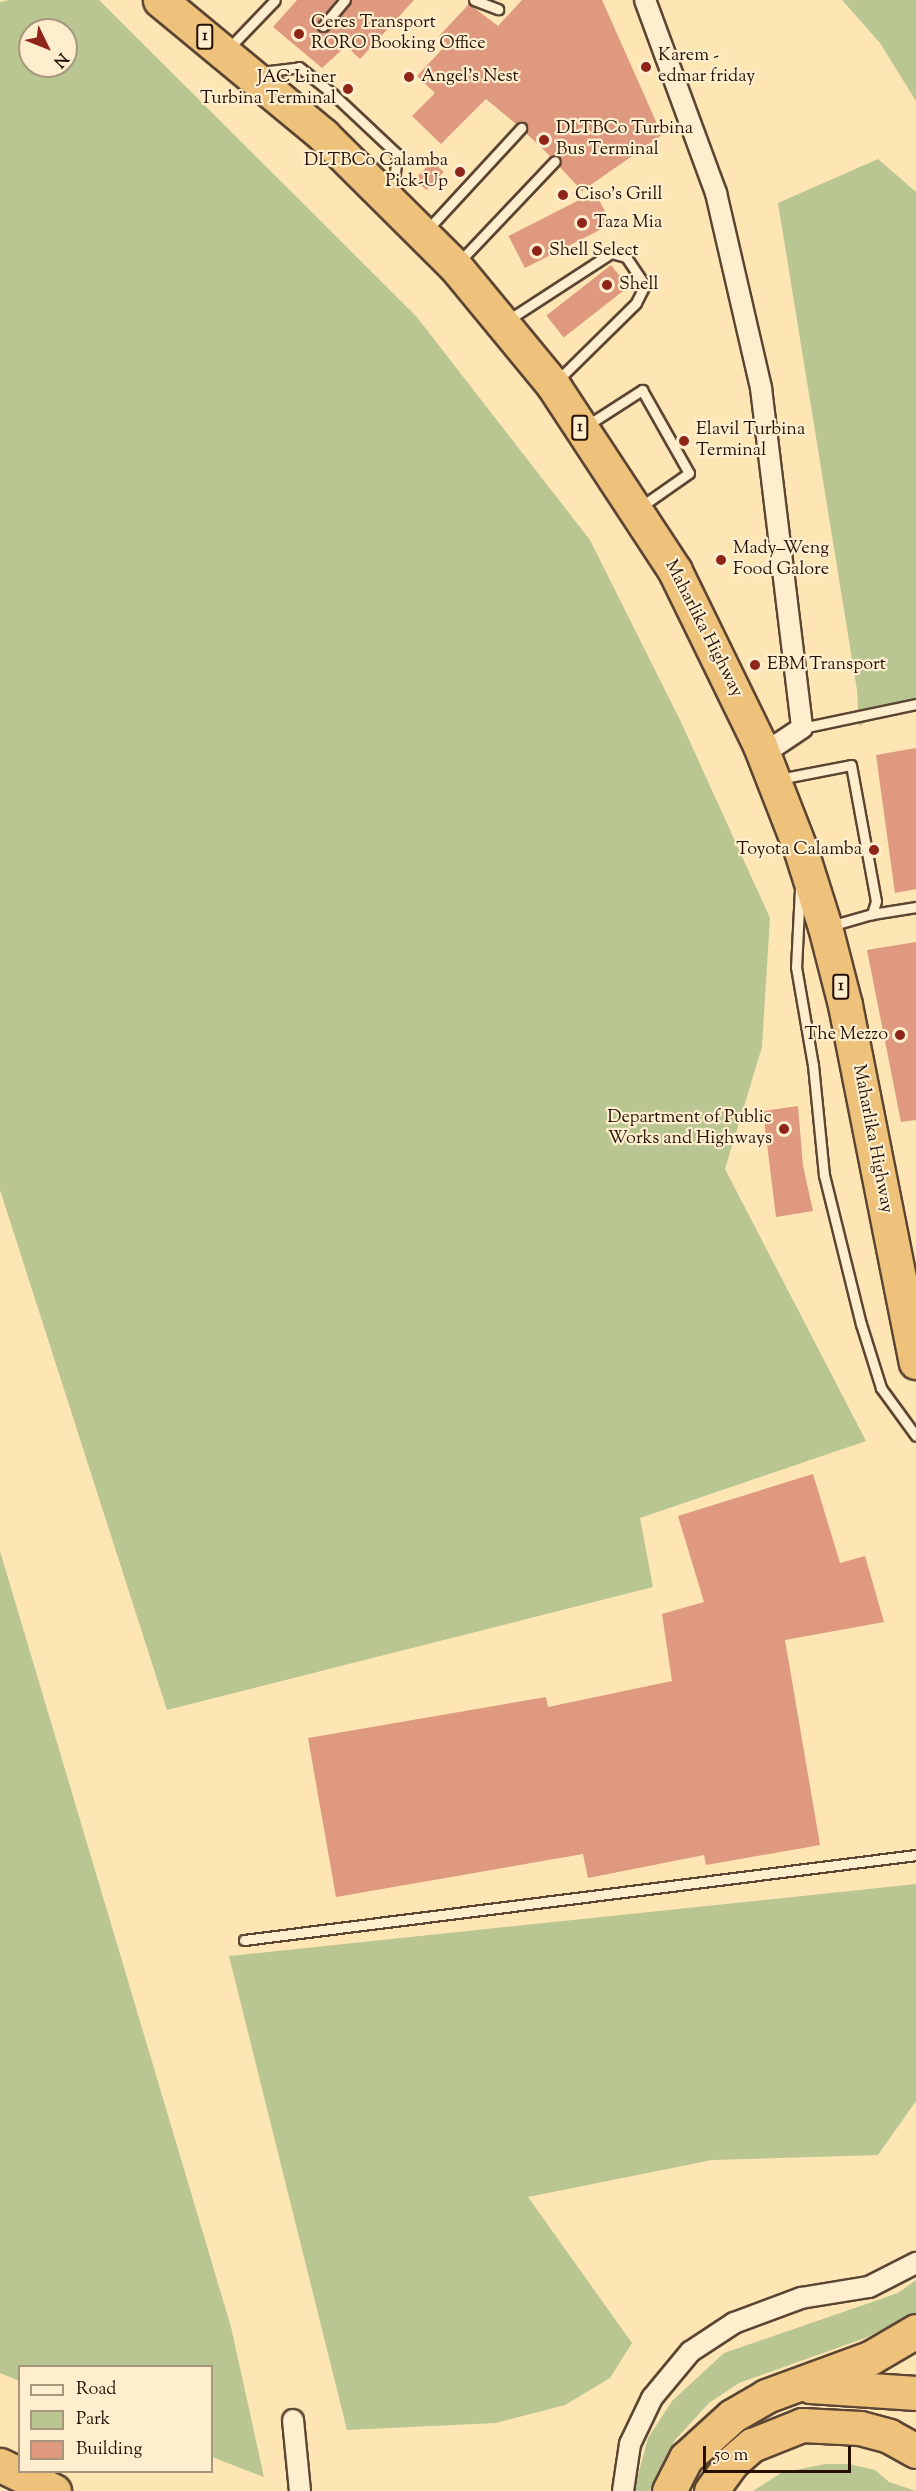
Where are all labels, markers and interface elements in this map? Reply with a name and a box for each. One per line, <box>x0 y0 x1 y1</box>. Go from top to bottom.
place label: Ceres Transport RORO Booking Office <box>311 13 486 56</box>
north arrow <box>18 18 78 78</box>
road number: 1 <box>196 24 214 50</box>
marker: Ceres Transport RORO Booking Office <box>292 27 306 41</box>
place label: Karem - edmar friday <box>658 46 755 88</box>
text: N <box>47 47 73 72</box>
marker: Karem - edmar friday <box>639 60 653 74</box>
place label: Angel's Nest <box>421 66 519 88</box>
place label: JAC Liner Turbina Terminal <box>200 68 336 110</box>
marker: Angel's Nest <box>402 70 416 84</box>
marker: JAC Liner Turbina Terminal <box>341 82 355 96</box>
place label: DLTBCo Turbina Bus Terminal <box>556 119 693 162</box>
marker: DLTBCo Turbina Bus Terminal <box>537 133 551 147</box>
place label: DLTBCo Calamba Pick-Up <box>304 151 448 194</box>
marker: DLTBCo Calamba Pick-Up <box>453 165 467 179</box>
place label: Ciso's Grill <box>575 184 663 206</box>
marker: Ciso's Grill <box>556 188 570 202</box>
place label: Taza Mia <box>594 212 662 234</box>
marker: Taza Mia <box>575 216 589 230</box>
place label: Shell Select <box>549 240 639 262</box>
marker: Shell Select <box>530 244 544 258</box>
place label: Shell <box>619 274 658 296</box>
marker: Shell <box>600 278 614 292</box>
road number: 1 <box>571 415 589 441</box>
place label: Elavil Turbina Terminal <box>696 420 805 462</box>
marker: Elavil Turbina Terminal <box>677 434 691 448</box>
place label: Mady–Weng Food Galore <box>733 539 829 582</box>
marker: Mady–Weng Food Galore <box>714 553 728 567</box>
street label: Maharlika Highway <box>659 557 747 701</box>
place label: EBM Transport <box>767 654 886 676</box>
marker: EBM Transport <box>748 658 762 672</box>
place label: Toyota Calamba <box>736 839 862 861</box>
marker: Toyota Calamba <box>867 843 881 857</box>
road number: 1 <box>832 974 850 1000</box>
place label: The Mezzo <box>805 1024 888 1046</box>
marker: The Mezzo <box>893 1028 907 1042</box>
street label: Maharlika Highway <box>847 1063 897 1215</box>
place label: Department of Public Works and Highways <box>607 1108 772 1150</box>
marker: Department of Public Works and Highways <box>777 1122 791 1136</box>
legend <box>18 2365 213 2473</box>
text: Road <box>76 2377 116 2403</box>
text: Park <box>76 2407 110 2433</box>
scale bar <box>706 2434 854 2472</box>
text: Building <box>76 2437 142 2463</box>
text: 50 m <box>714 2443 748 2469</box>

